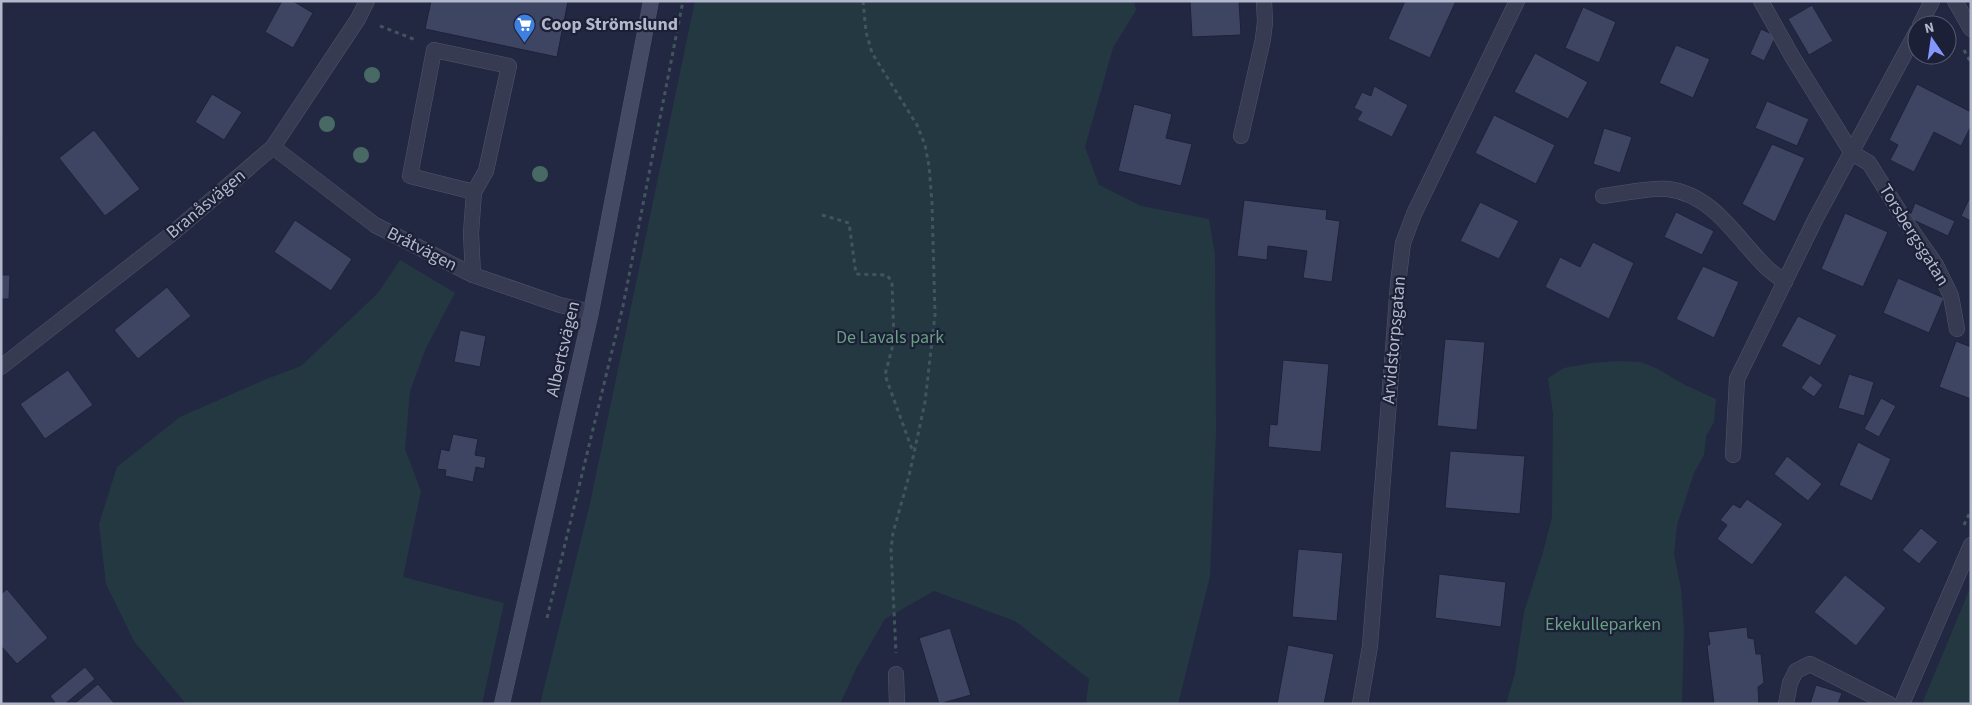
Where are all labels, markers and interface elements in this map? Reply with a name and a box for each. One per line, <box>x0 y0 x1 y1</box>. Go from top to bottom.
supermarket icon: Coop Strömslund <box>513 12 537 43</box>
place label: Coop Strömslund <box>541 12 678 37</box>
north arrow <box>1907 15 1957 65</box>
text: N <box>1923 18 1936 39</box>
street label: Branåsvägen <box>161 163 251 245</box>
street label: Torsbergsgatan <box>1873 179 1955 291</box>
street label: Bråtvägen <box>382 221 462 277</box>
street label: Arvidstorpsgatan <box>1376 275 1412 405</box>
street label: Albertsvägen <box>540 299 586 399</box>
park label: De Lavals park <box>836 325 944 350</box>
park label: Ekekulleparken <box>1545 612 1661 637</box>

